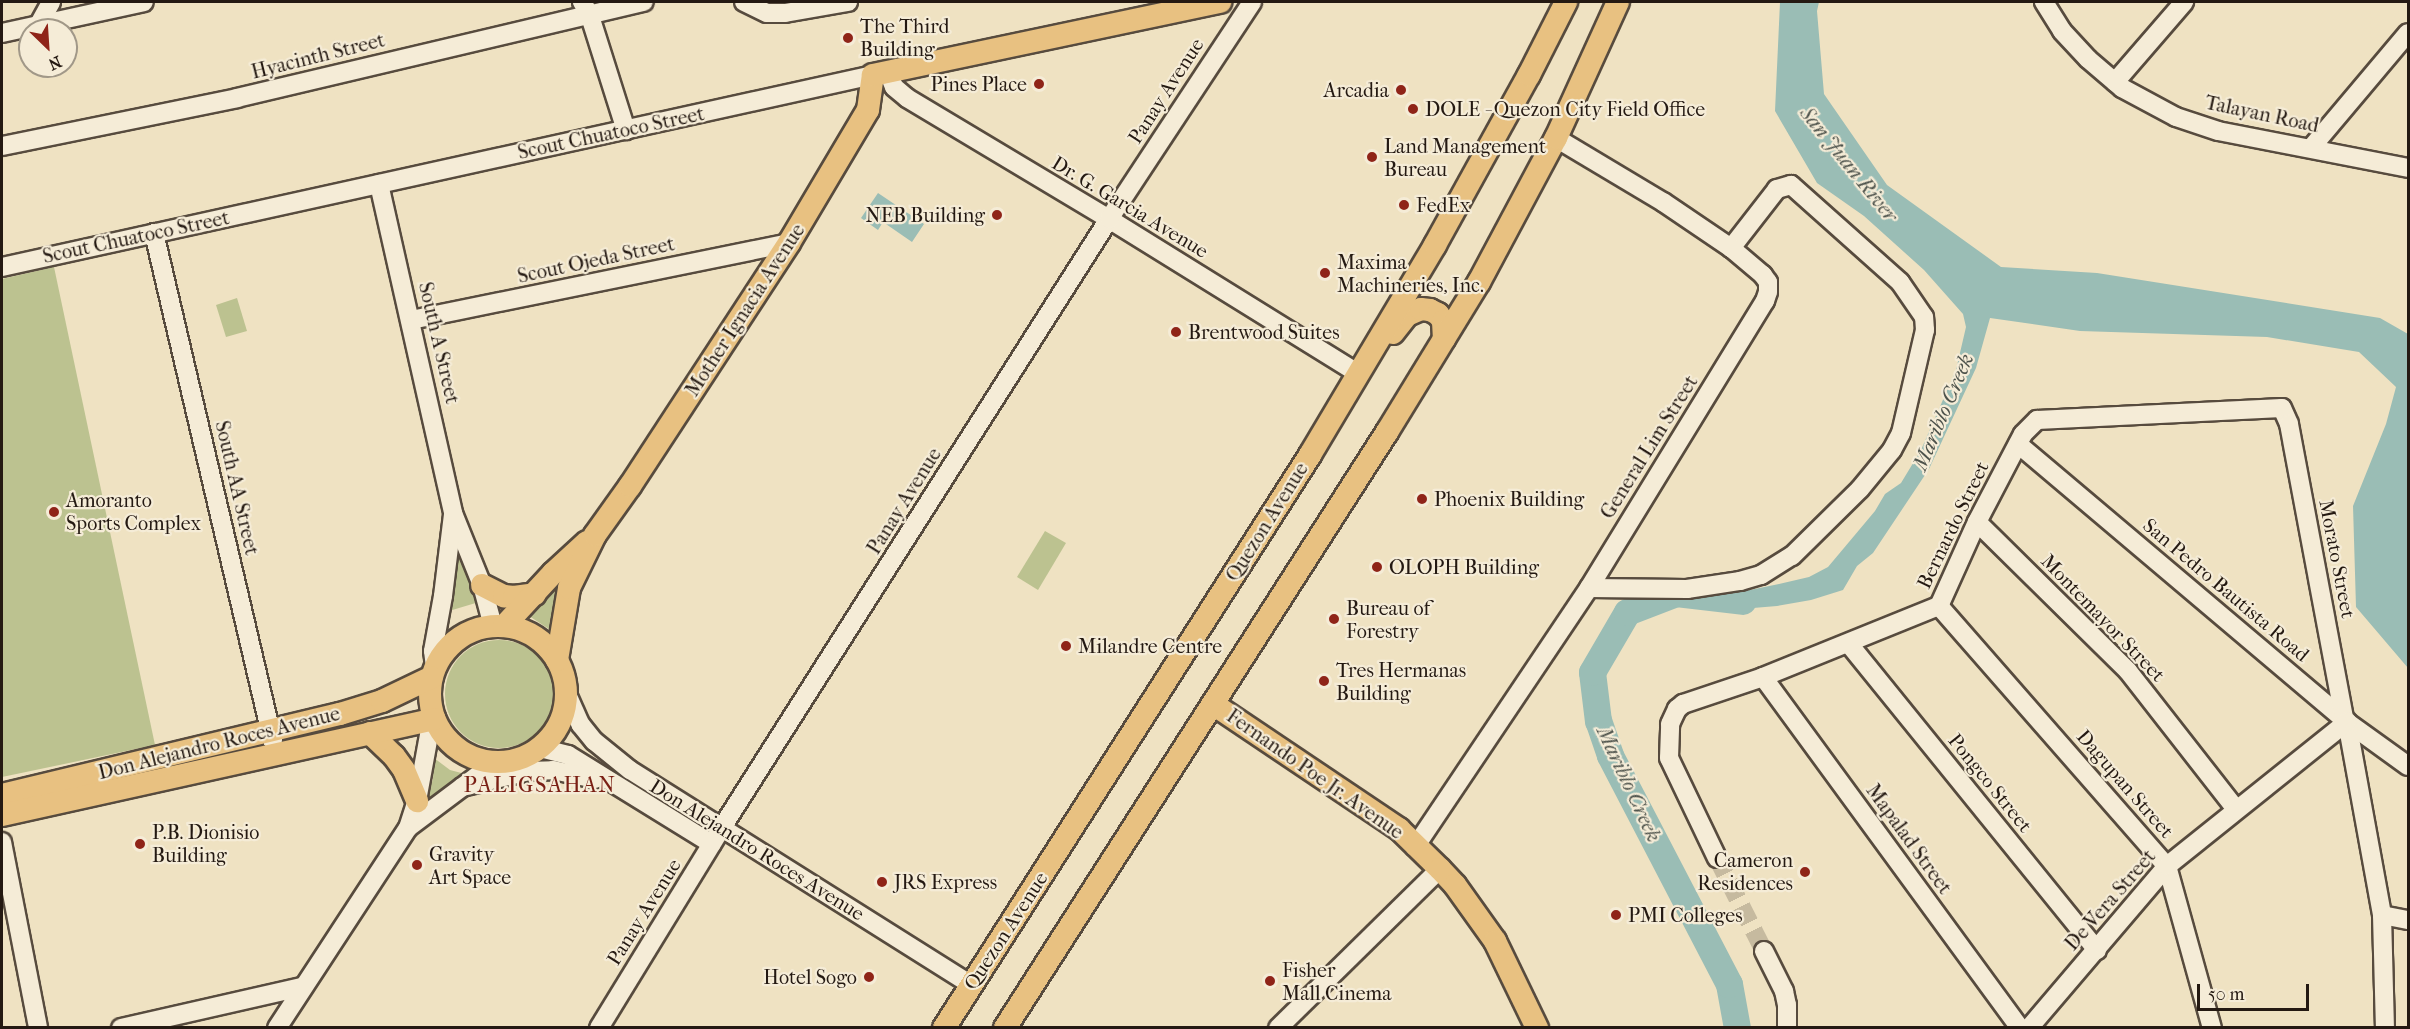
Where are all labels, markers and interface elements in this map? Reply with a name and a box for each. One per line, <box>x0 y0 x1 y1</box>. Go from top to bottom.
place label: The Third Building <box>860 14 949 61</box>
north arrow <box>18 18 78 78</box>
street label: Hyacinth Street <box>249 28 387 84</box>
marker: The Third Building <box>841 31 855 45</box>
street label: Panay Avenue <box>1123 34 1209 148</box>
text: N <box>45 52 64 74</box>
place label: Pines Place <box>930 72 1027 96</box>
marker: Pines Place <box>1032 77 1046 91</box>
place label: Arcadia <box>1323 78 1389 102</box>
marker: Arcadia <box>1394 83 1408 97</box>
street label: Talayan Road <box>2203 90 2321 138</box>
place label: DOLE - Quezon City Field Office <box>1425 97 1705 121</box>
water label: San Juan River <box>1795 101 1903 227</box>
street label: Scout Chuatoco Street <box>516 102 706 164</box>
marker: DOLE - Quezon City Field Office <box>1406 102 1420 116</box>
place label: Land Management Bureau <box>1384 134 1546 181</box>
marker: Land Management Bureau <box>1365 150 1379 164</box>
street label: Dr. G. Garcia Avenue <box>1047 151 1213 263</box>
place label: FedEx <box>1416 193 1470 217</box>
marker: FedEx <box>1397 198 1411 212</box>
place label: NEB Building <box>866 203 985 227</box>
street label: Scout Chuatoco Street <box>41 206 231 268</box>
marker: NEB Building <box>990 208 1004 222</box>
street label: Mother Ignacia Avenue <box>680 219 810 401</box>
street label: Scout Ojeda Street <box>515 232 677 288</box>
place label: Maxima Machineries, Inc. <box>1337 250 1484 297</box>
marker: Maxima Machineries, Inc. <box>1318 266 1332 280</box>
street label: South A Street <box>413 280 465 406</box>
place label: Brentwood Suites <box>1188 320 1340 344</box>
marker: Brentwood Suites <box>1169 325 1183 339</box>
water label: Mariblo Creek <box>1907 350 1979 474</box>
street label: General Lim Street <box>1595 371 1703 523</box>
street label: South AA Street <box>210 418 264 558</box>
street label: Panay Avenue <box>862 443 946 559</box>
street label: Bernardo Street <box>1912 457 1994 593</box>
street label: Quezon Avenue <box>1221 458 1313 586</box>
place label: Phoenix Building <box>1434 487 1584 511</box>
place label: Amoranto Sports Complex <box>66 488 201 535</box>
marker: Phoenix Building <box>1415 492 1429 506</box>
street label: Morato Street <box>2314 498 2360 620</box>
marker: Amoranto Sports Complex <box>47 505 61 519</box>
street label: San Pedro Bautista Road <box>2138 513 2314 667</box>
street label: Montemayor Street <box>2036 549 2170 687</box>
place label: OLOPH Building <box>1389 555 1539 579</box>
marker: OLOPH Building <box>1370 560 1384 574</box>
place label: Bureau of Forestry <box>1346 596 1430 643</box>
marker: Bureau of Forestry <box>1327 612 1341 626</box>
place label: Milandre Centre <box>1078 634 1222 658</box>
marker: Milandre Centre <box>1059 639 1073 653</box>
place label: Tres Hermanas Building <box>1336 658 1466 705</box>
marker: Tres Hermanas Building <box>1317 674 1331 688</box>
street label: Don Alejandro Roces Avenue <box>96 701 342 785</box>
street label: Fernando Poe Jr. Avenue <box>1222 704 1408 844</box>
water label: Mariblo Creek <box>1591 722 1667 846</box>
street label: Dagupan Street <box>2071 725 2179 843</box>
street label: Pongco Street <box>1943 729 2037 837</box>
district label: PALIGSAHAN <box>464 773 616 799</box>
street label: Don Alejandro Roces Avenue <box>645 774 869 926</box>
street label: Mapalad Street <box>1861 779 1957 899</box>
place label: P.B. Dionisio Building <box>152 820 259 867</box>
marker: P.B. Dionisio Building <box>133 837 147 851</box>
place label: Gravity Art Space <box>429 842 511 889</box>
street label: De Vera Street <box>2060 845 2160 955</box>
place label: Cameron Residences <box>1697 849 1793 896</box>
street label: Panay Avenue <box>602 854 686 970</box>
marker: Gravity Art Space <box>410 858 424 872</box>
marker: Cameron Residences <box>1798 865 1812 879</box>
street label: Quezon Avenue <box>959 867 1053 995</box>
place label: JRS Express <box>894 870 997 894</box>
marker: JRS Express <box>875 875 889 889</box>
place label: PMI Colleges <box>1628 903 1743 927</box>
marker: PMI Colleges <box>1609 908 1623 922</box>
place label: Fisher Mall Cinema <box>1282 958 1391 1005</box>
place label: Hotel Sogo <box>763 965 857 989</box>
marker: Hotel Sogo <box>862 970 876 984</box>
scale bar <box>2200 972 2312 1010</box>
marker: Fisher Mall Cinema <box>1263 974 1277 988</box>
text: 50 m <box>2208 984 2244 1005</box>

